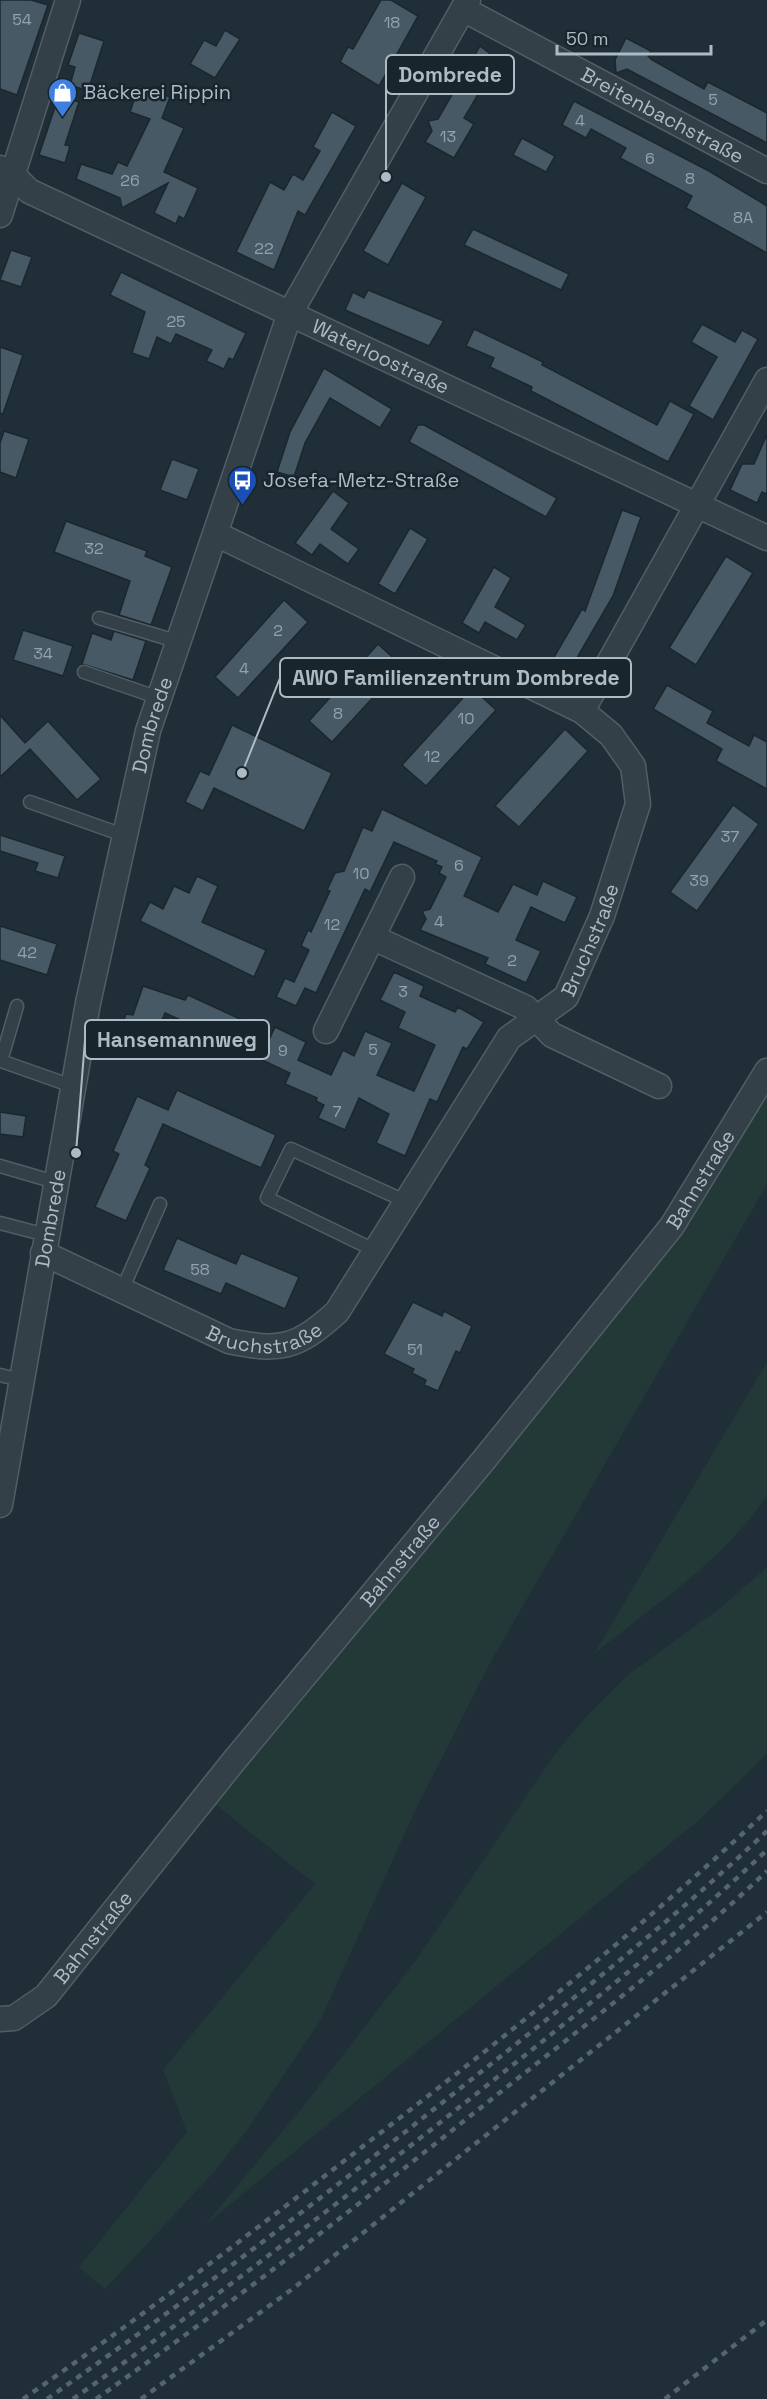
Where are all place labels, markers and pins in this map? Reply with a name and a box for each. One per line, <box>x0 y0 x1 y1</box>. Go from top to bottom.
callout: Dombrede <box>386 55 514 94</box>
shop icon: Bäckerei Rippin <box>46 76 78 118</box>
place label: Bäckerei Rippin <box>83 79 231 105</box>
bus stop icon: Josefa-Metz-Straße <box>226 464 258 506</box>
place label: Josefa-Metz-Straße <box>263 467 459 493</box>
callout: AWO Familienzentrum Dombrede <box>280 658 631 697</box>
callout: Hansemannweg <box>85 1020 269 1059</box>

